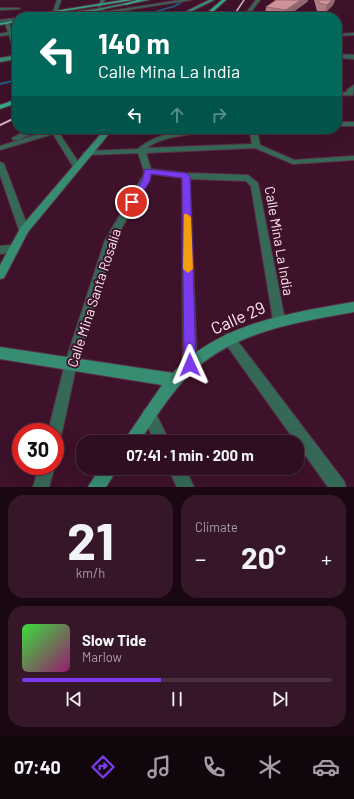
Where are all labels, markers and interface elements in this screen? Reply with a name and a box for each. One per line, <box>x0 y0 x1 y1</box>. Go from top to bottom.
text: 140 m <box>98 26 170 60</box>
icon: left <box>32 28 84 80</box>
text: Calle Mina La India <box>98 60 240 82</box>
icon: left <box>124 104 146 126</box>
icon: ahead <box>166 104 188 126</box>
icon: right <box>208 104 230 126</box>
pin <box>115 185 149 219</box>
street label: Calle Mina La India <box>262 185 297 297</box>
icon: arrive <box>121 191 143 213</box>
street label: Calle Mina Santa Rosalía <box>63 226 124 369</box>
street label: Calle 29 <box>207 296 268 338</box>
position arrow <box>169 344 211 386</box>
speed limit sign: 30 <box>12 423 64 475</box>
text: 07:41 · 1 min · 200 m <box>126 446 254 464</box>
text: 21 <box>67 508 114 570</box>
text: Climate <box>195 519 238 535</box>
text: 20° <box>241 539 286 575</box>
text: − <box>195 545 206 571</box>
text: + <box>321 545 332 571</box>
text: km/h <box>76 565 105 581</box>
text: Slow Tide <box>82 631 146 649</box>
text: Marlow <box>82 649 122 665</box>
icon: previous <box>63 688 85 710</box>
icon: pause <box>166 688 188 710</box>
icon: next <box>269 688 291 710</box>
icon: directions <box>89 753 117 781</box>
icon: music <box>145 753 173 781</box>
icon: phone <box>200 753 228 781</box>
icon: climate <box>256 753 284 781</box>
icon: car <box>312 753 340 781</box>
text: 07:40 <box>14 756 61 778</box>

